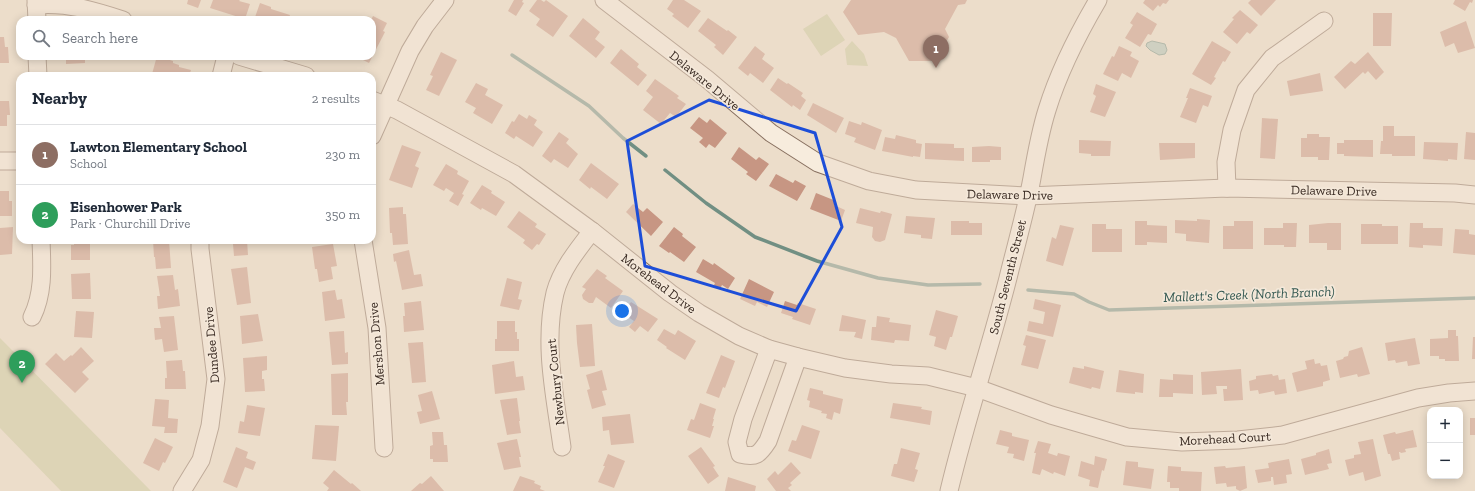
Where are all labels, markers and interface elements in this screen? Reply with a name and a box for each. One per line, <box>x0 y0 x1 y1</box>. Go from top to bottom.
search box <box>16 16 376 60</box>
icon: search <box>30 27 52 49</box>
text: Search here <box>62 29 138 47</box>
pin: 1 <box>923 35 949 68</box>
street label: Delaware Drive <box>666 47 743 113</box>
text: Nearby <box>32 88 87 108</box>
text: 2 results <box>312 91 360 106</box>
text: Lawton Elementary School <box>70 138 247 156</box>
text: 1 <box>42 147 48 162</box>
text: 230 m <box>325 147 360 162</box>
text: School <box>70 156 107 171</box>
street label: Delaware Drive <box>1291 182 1377 199</box>
street label: Delaware Drive <box>967 186 1053 203</box>
text: Eisenhower Park <box>70 198 182 216</box>
text: 2 <box>42 207 48 222</box>
text: 350 m <box>325 207 360 222</box>
text: Park · Churchill Drive <box>70 216 190 231</box>
street label: South Seventh Street <box>986 218 1029 336</box>
street label: Morehead Drive <box>618 250 699 316</box>
water label: Mallett's Creek (North Branch) <box>1163 283 1335 306</box>
your location <box>612 301 632 321</box>
street label: Mershon Drive <box>365 302 388 386</box>
street label: Dundee Drive <box>201 306 222 384</box>
street label: Newbury Court <box>543 338 567 426</box>
pin: 2 <box>9 350 35 383</box>
map controls <box>1427 407 1463 479</box>
button: + <box>1427 407 1463 443</box>
street label: Morehead Court <box>1179 429 1271 448</box>
button: − <box>1427 443 1463 479</box>

